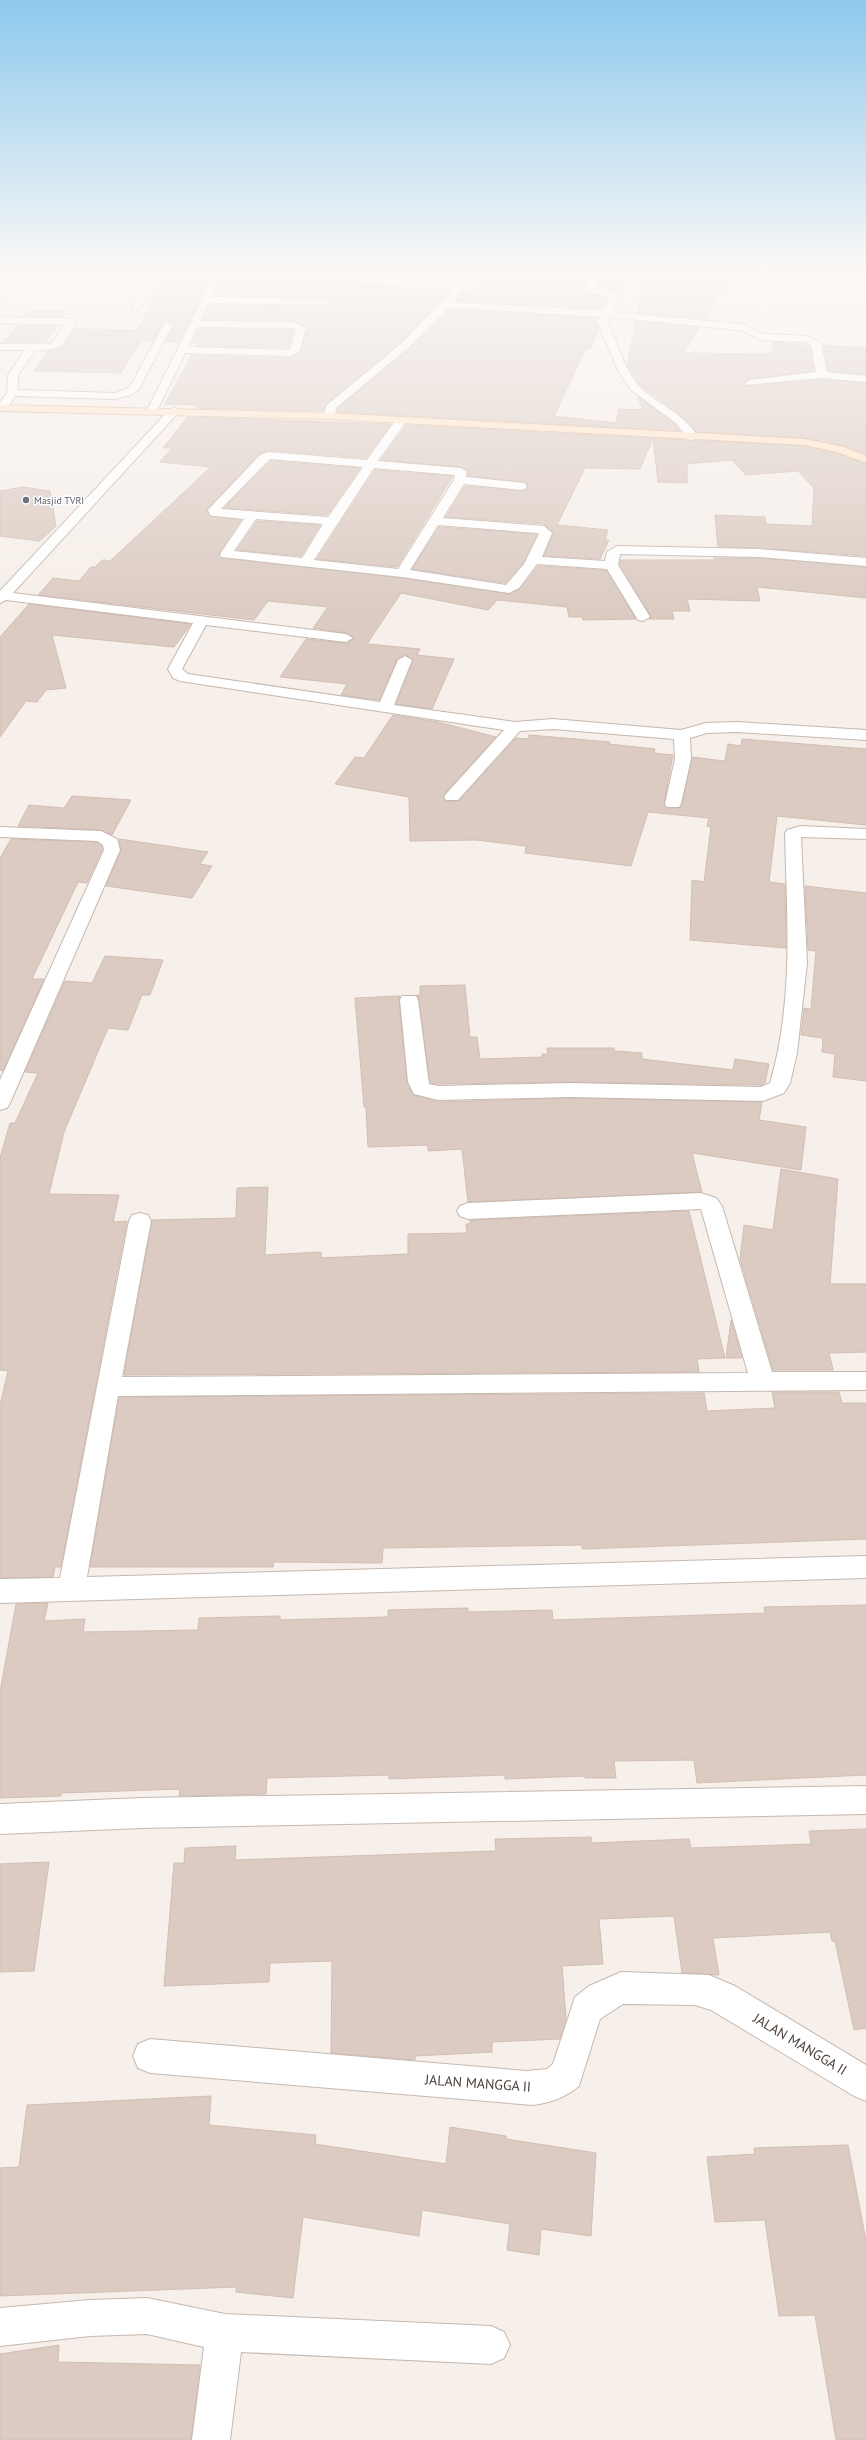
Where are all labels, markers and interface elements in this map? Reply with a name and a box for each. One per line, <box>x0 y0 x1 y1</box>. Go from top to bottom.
place label: Masjid TVRI <box>34 494 84 507</box>
marker: Masjid TVRI <box>21 495 31 505</box>
street label: JALAN MANGGA II <box>749 2008 850 2079</box>
street label: JALAN MANGGA II <box>423 2070 532 2096</box>

